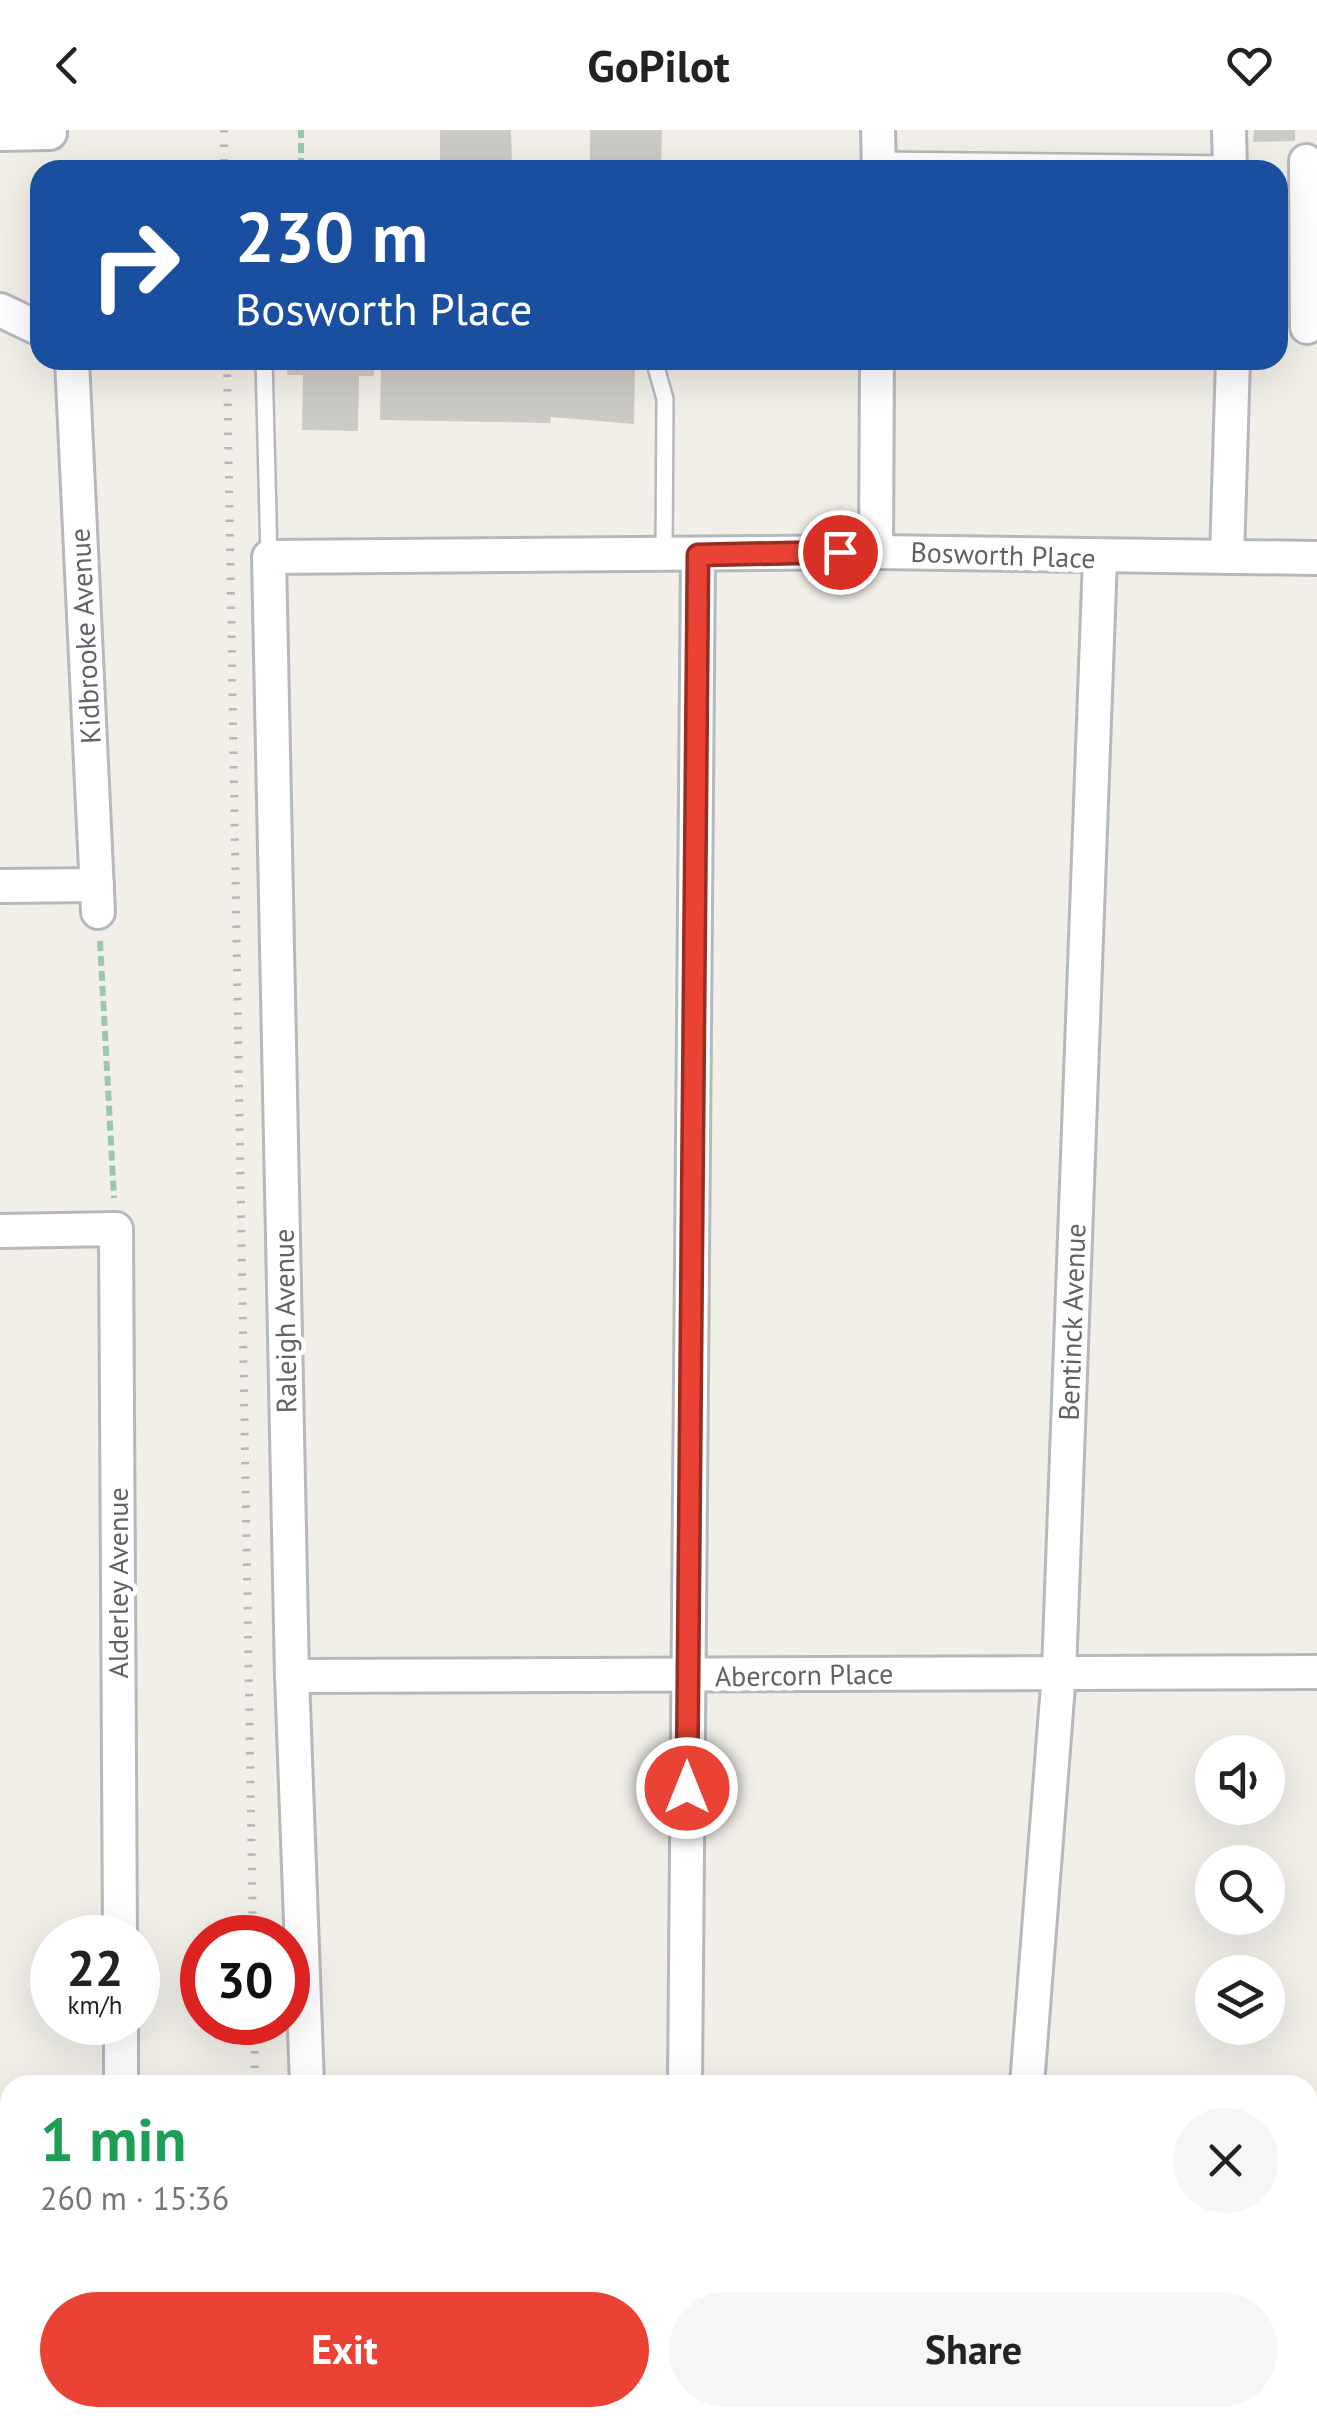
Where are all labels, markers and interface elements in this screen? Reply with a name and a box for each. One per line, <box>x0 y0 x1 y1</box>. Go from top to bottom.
text: GoPilot <box>587 36 730 94</box>
icon: back <box>40 38 95 93</box>
icon: heart <box>1222 38 1277 93</box>
text: 230 m <box>235 191 428 281</box>
icon: right <box>70 200 200 330</box>
text: Bosworth Place <box>235 279 532 337</box>
pin <box>798 510 883 595</box>
icon: arrive <box>813 525 868 580</box>
street label: Kidbrooke Avenue <box>60 527 109 745</box>
street label: Bosworth Place <box>910 533 1096 576</box>
street label: Bentinck Avenue <box>1050 1223 1093 1421</box>
street label: Raleigh Avenue <box>264 1228 305 1414</box>
street label: Alderley Avenue <box>99 1487 136 1679</box>
street label: Abercorn Place <box>714 1654 894 1695</box>
map controls <box>1195 1735 1285 2045</box>
button: sound <box>1195 1735 1285 1825</box>
position arrow <box>635 1736 739 1840</box>
button: search <box>1195 1845 1285 1935</box>
speed limit sign: 30 <box>180 1915 310 2045</box>
text: 22 <box>67 1935 123 2000</box>
button: layers <box>1195 1955 1285 2045</box>
text: km/h <box>68 1989 122 2021</box>
text: 1 min <box>40 2100 186 2178</box>
button: close <box>1173 2108 1278 2213</box>
text: 260 m · 15:36 <box>40 2177 229 2219</box>
button: Exit <box>40 2292 649 2407</box>
button: Share <box>669 2292 1278 2407</box>

